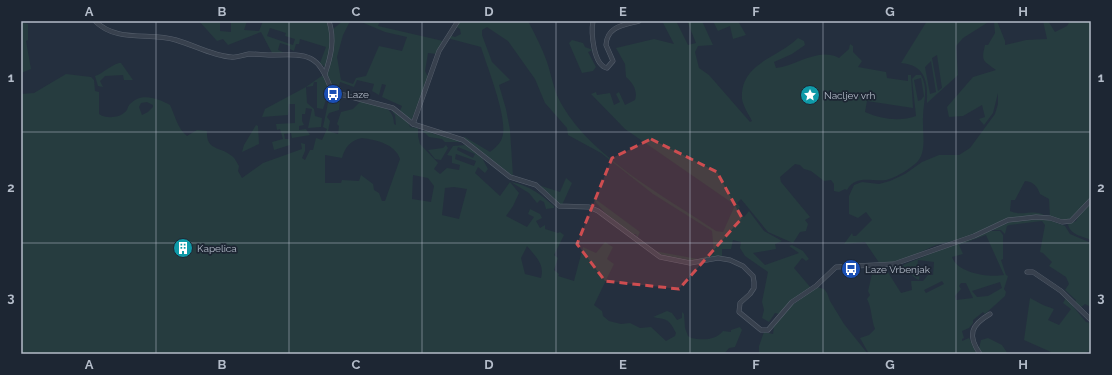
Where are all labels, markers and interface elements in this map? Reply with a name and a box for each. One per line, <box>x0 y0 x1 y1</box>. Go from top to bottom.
text: A <box>85 4 94 19</box>
text: B <box>218 4 227 19</box>
text: C <box>352 4 361 19</box>
text: D <box>484 4 494 19</box>
text: E <box>619 4 627 19</box>
text: F <box>752 4 760 19</box>
text: G <box>885 4 895 19</box>
text: H <box>1018 4 1028 19</box>
text: 1 <box>8 70 15 85</box>
text: 1 <box>1098 70 1105 85</box>
bus stop icon: Laze <box>322 83 344 105</box>
place icon: Nacljev vrh <box>799 84 821 106</box>
place label: Laze <box>347 89 369 100</box>
place label: Nacljev vrh <box>824 90 875 101</box>
text: 2 <box>7 180 15 195</box>
text: 2 <box>1097 180 1105 195</box>
building icon: Kapelica <box>172 237 194 259</box>
place label: Kapelica <box>197 243 237 254</box>
bus stop icon: Laze Vrbenjak <box>840 258 862 280</box>
place label: Laze Vrbenjak <box>865 264 931 275</box>
text: 3 <box>7 290 15 305</box>
text: 3 <box>1097 290 1105 305</box>
text: A <box>85 357 94 372</box>
text: B <box>218 357 227 372</box>
text: C <box>352 357 361 372</box>
text: D <box>484 357 494 372</box>
text: E <box>619 357 627 372</box>
text: F <box>752 357 760 372</box>
text: G <box>885 357 895 372</box>
text: H <box>1018 357 1028 372</box>

